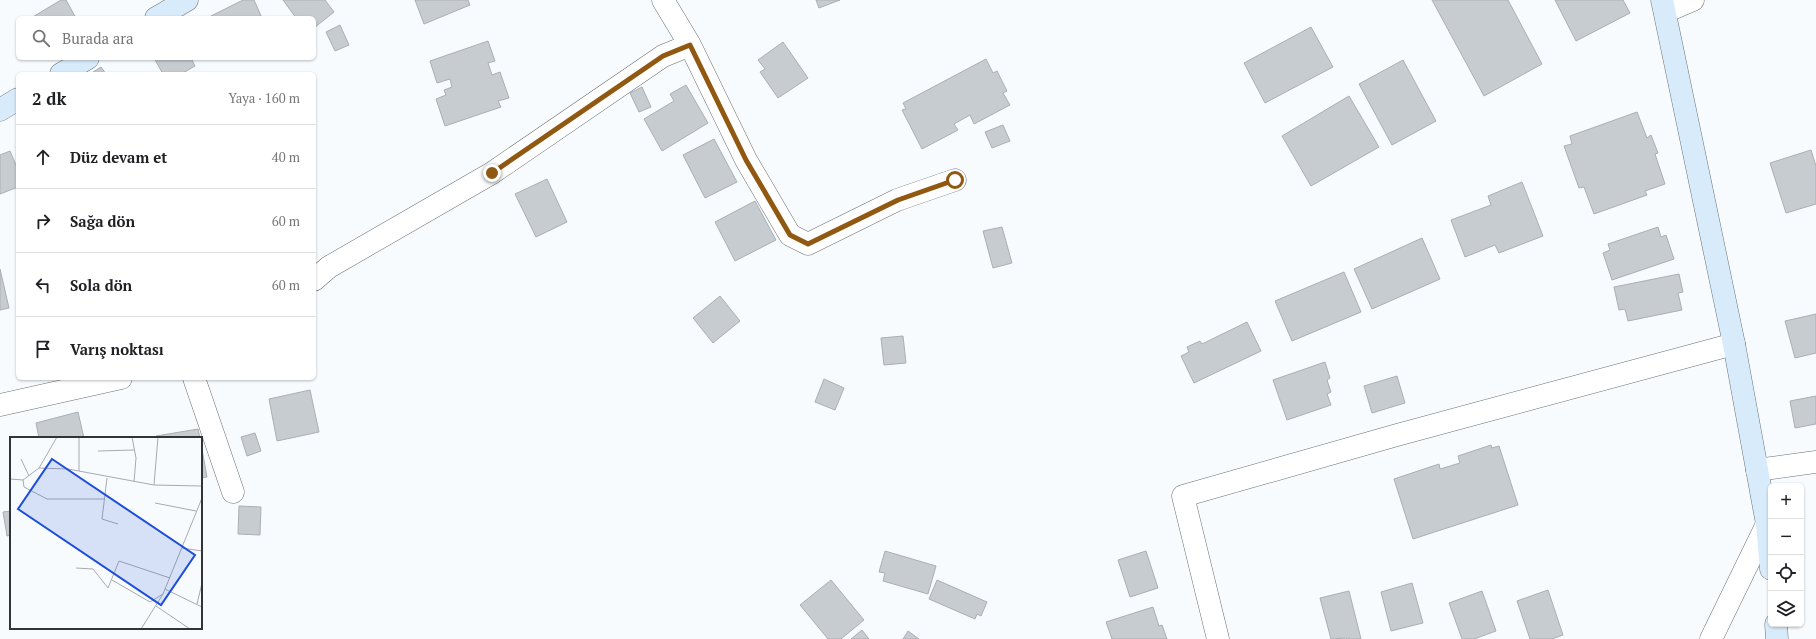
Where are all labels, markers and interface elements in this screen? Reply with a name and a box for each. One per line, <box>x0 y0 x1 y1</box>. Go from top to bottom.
search box <box>16 16 316 60</box>
icon: search <box>30 27 52 49</box>
text: Burada ara <box>62 28 134 48</box>
text: 2 dk <box>32 87 66 110</box>
text: Yaya · 160 m <box>228 89 300 107</box>
icon: ahead <box>32 146 54 168</box>
text: Düz devam et <box>70 147 167 167</box>
text: 40 m <box>272 148 300 166</box>
route end <box>483 164 501 182</box>
route start <box>946 171 964 189</box>
icon: right <box>32 210 54 232</box>
text: Sağa dön <box>70 211 135 231</box>
text: 60 m <box>272 212 300 230</box>
icon: left <box>32 274 54 296</box>
text: Sola dön <box>70 275 132 295</box>
text: 60 m <box>272 276 300 294</box>
icon: arrive <box>32 338 54 360</box>
text: Varış noktası <box>70 339 164 359</box>
inset map <box>10 437 202 629</box>
map controls <box>1768 483 1804 627</box>
button: + <box>1768 483 1804 519</box>
button: − <box>1768 519 1804 555</box>
button: locate <box>1768 555 1804 591</box>
button: layers <box>1768 591 1804 627</box>

